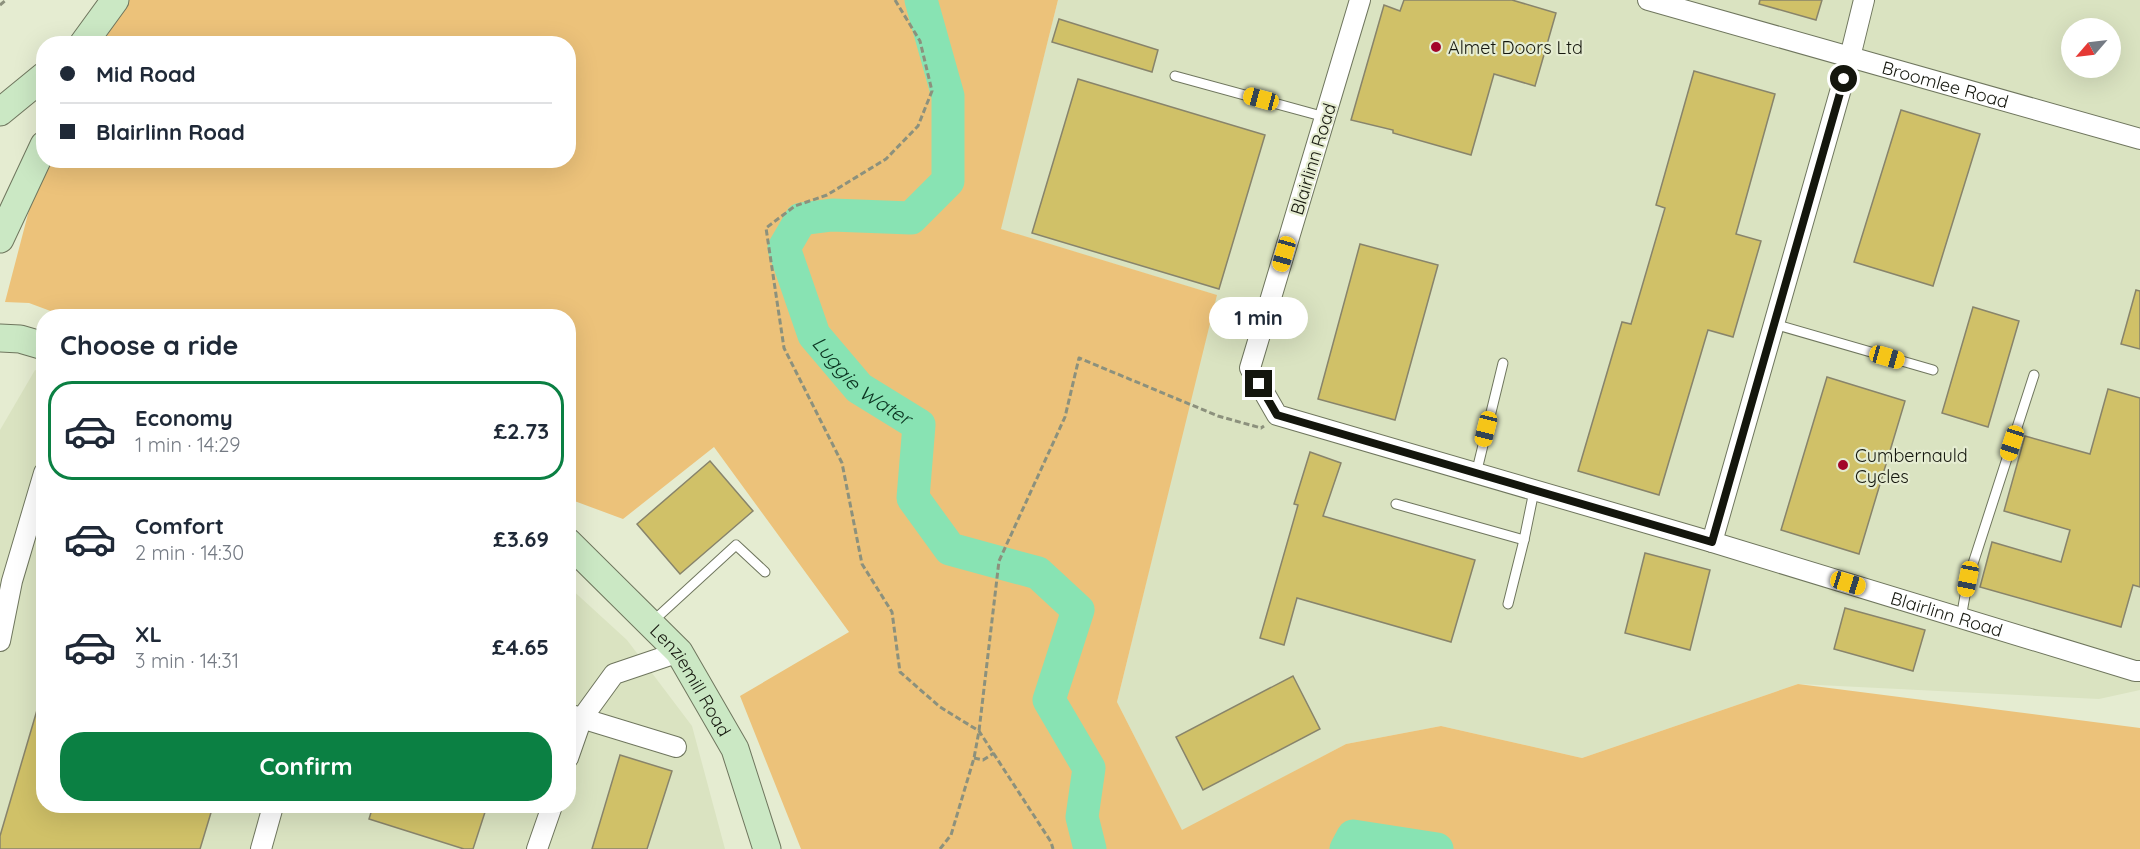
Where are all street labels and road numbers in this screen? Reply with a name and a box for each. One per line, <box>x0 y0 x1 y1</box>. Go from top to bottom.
street label: Broomlee Road <box>1880 55 2011 113</box>
street label: Blairlinn Road <box>1285 100 1341 218</box>
street label: Blairlinn Road <box>1888 586 2006 642</box>
street label: Lenziemill Road <box>645 619 737 740</box>

